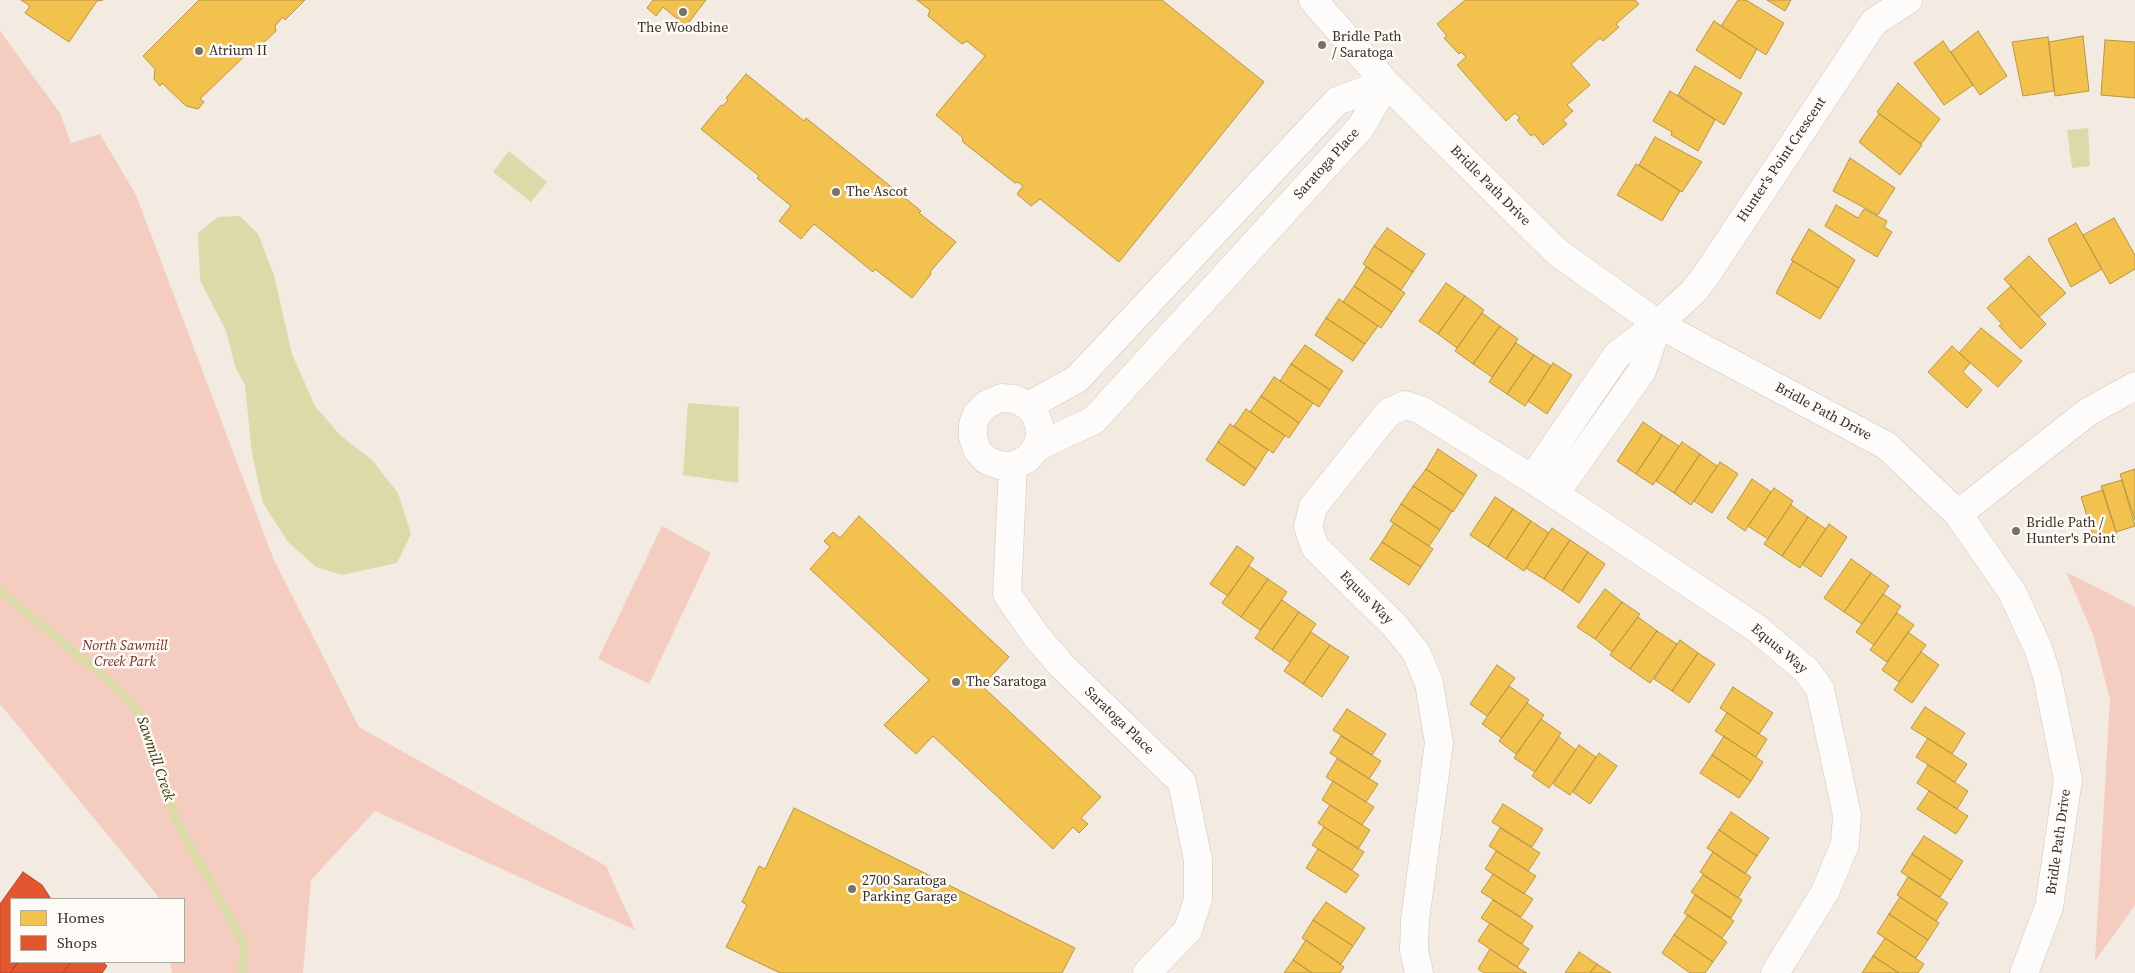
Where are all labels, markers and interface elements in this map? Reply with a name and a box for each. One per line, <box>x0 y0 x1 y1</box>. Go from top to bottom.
marker: The Woodbine <box>677 6 689 18</box>
place label: The Woodbine <box>638 20 728 36</box>
place label: Bridle Path / Saratoga <box>1332 29 1402 62</box>
marker: Bridle Path / Saratoga <box>1316 39 1328 51</box>
place label: Atrium II <box>209 43 267 59</box>
marker: Atrium II <box>193 45 205 57</box>
street label: Hunter's Point Crescent <box>1734 94 1830 226</box>
street label: Saratoga Place <box>1291 125 1363 203</box>
street label: Bridle Path Drive <box>1446 142 1534 230</box>
place label: The Ascot <box>846 184 908 200</box>
marker: The Ascot <box>830 186 842 198</box>
street label: Bridle Path Drive <box>1772 380 1874 444</box>
place label: Bridle Path / Hunter's Point <box>2026 515 2115 548</box>
marker: Bridle Path / Hunter's Point <box>2010 525 2022 537</box>
street label: Equus Way <box>1336 568 1396 628</box>
street label: Equus Way <box>1747 621 1811 677</box>
park label: North Sawmill Creek Park <box>82 638 168 670</box>
place label: The Saratoga <box>966 674 1047 690</box>
marker: The Saratoga <box>950 676 962 688</box>
street label: Saratoga Place <box>1081 684 1157 758</box>
water label: Sawmill Creek <box>132 714 178 804</box>
street label: Bridle Path Drive <box>2043 788 2075 896</box>
place label: 2700 Saratoga Parking Garage <box>862 873 958 906</box>
marker: 2700 Saratoga Parking Garage <box>846 883 858 895</box>
legend <box>10 898 185 963</box>
text: Homes <box>57 907 104 928</box>
text: Shops <box>57 932 97 953</box>

